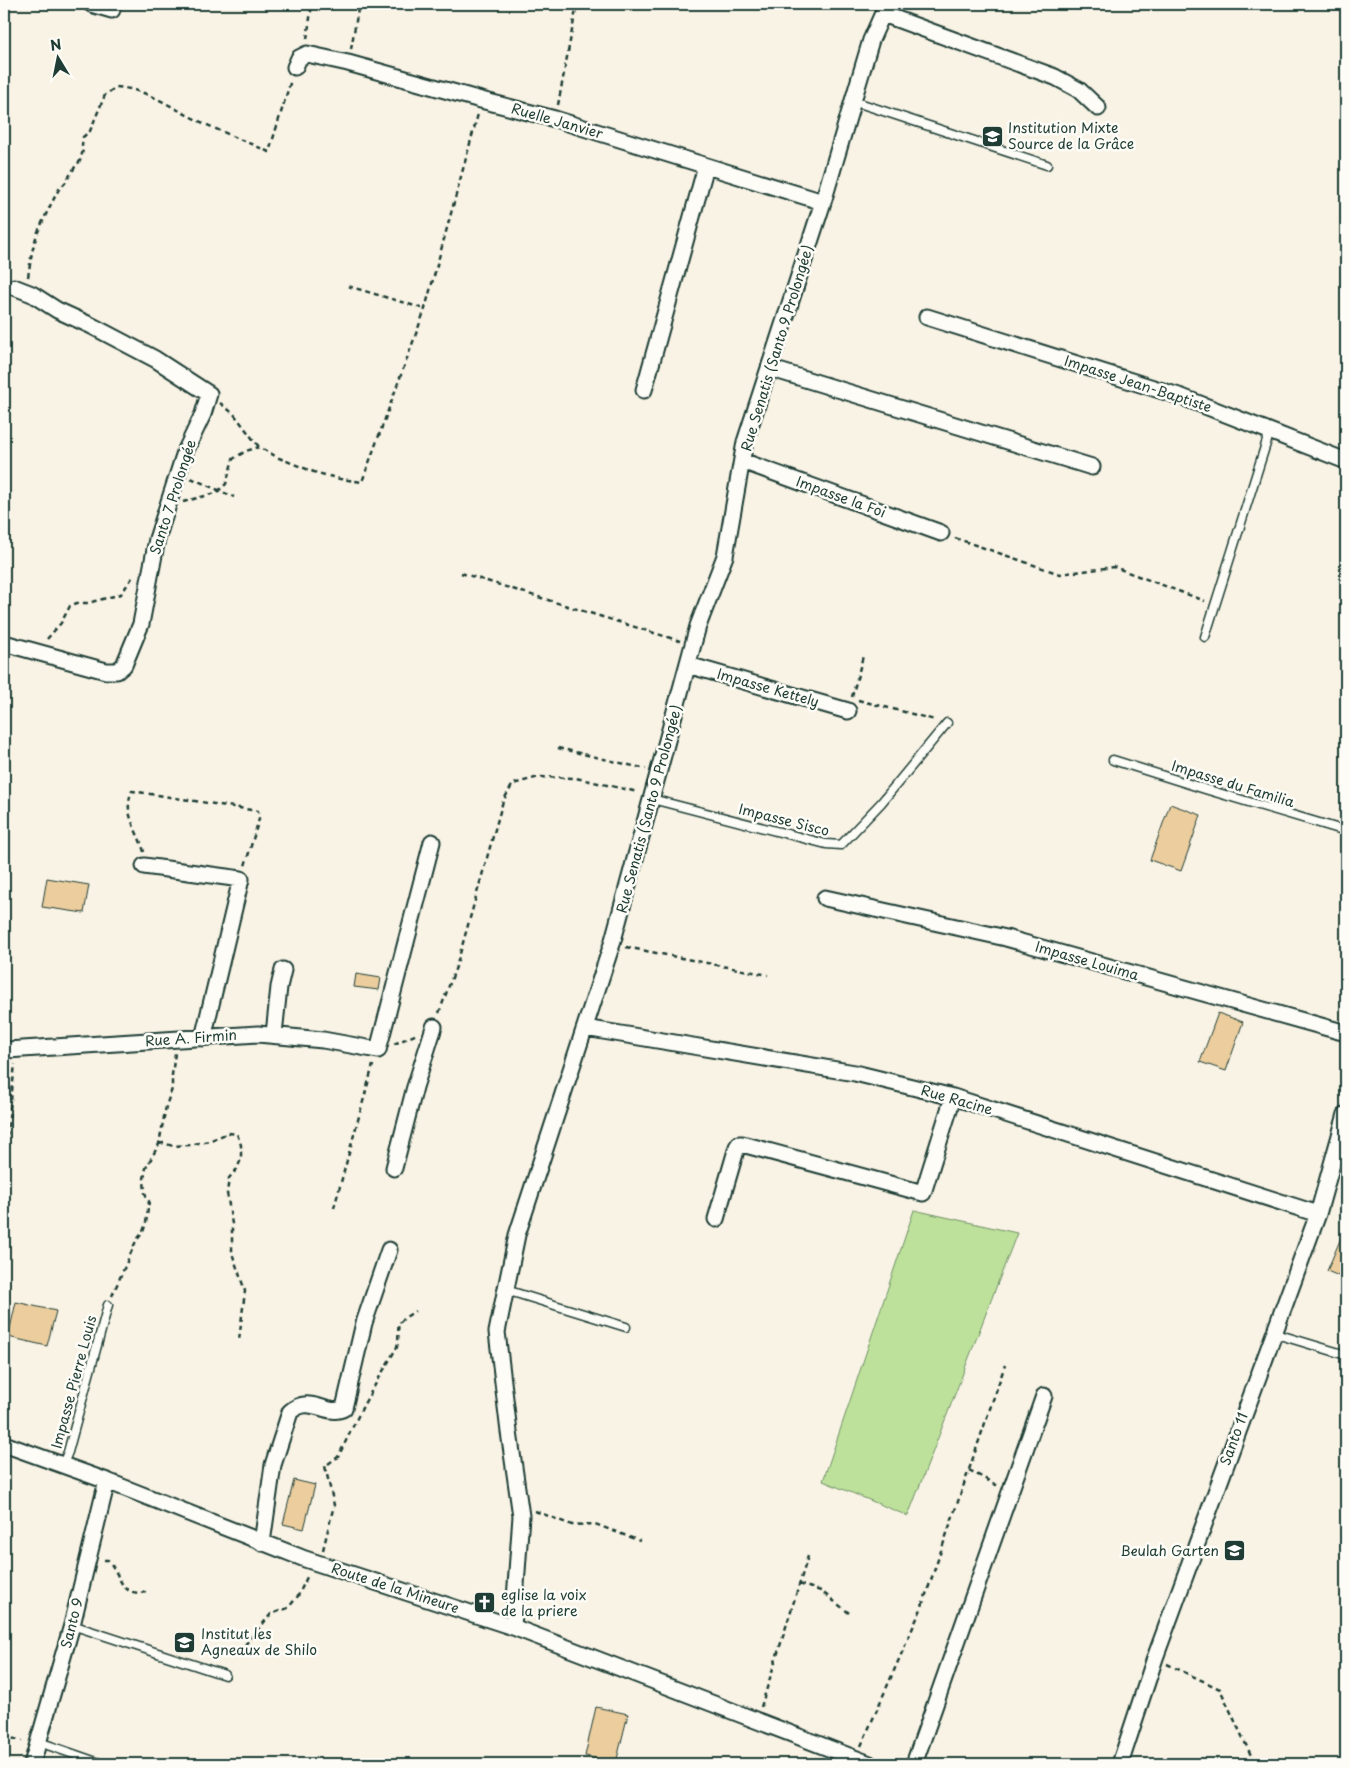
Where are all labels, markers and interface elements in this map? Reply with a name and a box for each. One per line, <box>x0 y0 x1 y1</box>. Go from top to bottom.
north arrow <box>32 32 82 82</box>
text: N <box>48 33 63 56</box>
street label: Ruelle Janvier <box>509 97 606 144</box>
place label: Institution Mixte Source de la Grâce <box>1008 117 1134 154</box>
school or university icon: Institution Mixte Source de la Grâce <box>980 124 1004 148</box>
street label: Rue Senatis (Santo 9 Prolongée) <box>735 242 818 454</box>
street label: Impasse Jean-Baptiste <box>1062 350 1215 417</box>
street label: Santo 7 Prolongée <box>144 436 201 557</box>
street label: Impasse la Foi <box>793 471 889 523</box>
street label: Impasse Kettely <box>715 663 822 712</box>
street label: Rue Senatis (Santo 9 Prolongée) <box>611 702 686 915</box>
street label: Impasse du Familia <box>1169 755 1298 812</box>
street label: Impasse Sisco <box>736 798 832 841</box>
street label: Impasse Louima <box>1033 936 1142 985</box>
street label: Rue A. Firmin <box>144 1024 238 1051</box>
street label: Rue Racine <box>919 1079 996 1120</box>
street label: Impasse Pierre Louis <box>46 1313 101 1451</box>
street label: Santo 11 <box>1214 1409 1253 1468</box>
school or university icon: Beulah Garten <box>1223 1539 1247 1563</box>
place label: Beulah Garten <box>1120 1540 1219 1561</box>
street label: Route de la Mineure <box>329 1557 462 1618</box>
place label: eglise la voix de la priere <box>501 1584 587 1621</box>
church icon: eglise la voix de la priere <box>473 1591 497 1615</box>
street label: Santo 9 <box>55 1595 88 1651</box>
place label: Institut les Agneaux de Shilo <box>201 1623 317 1660</box>
school or university icon: Institut les Agneaux de Shilo <box>173 1630 197 1654</box>

